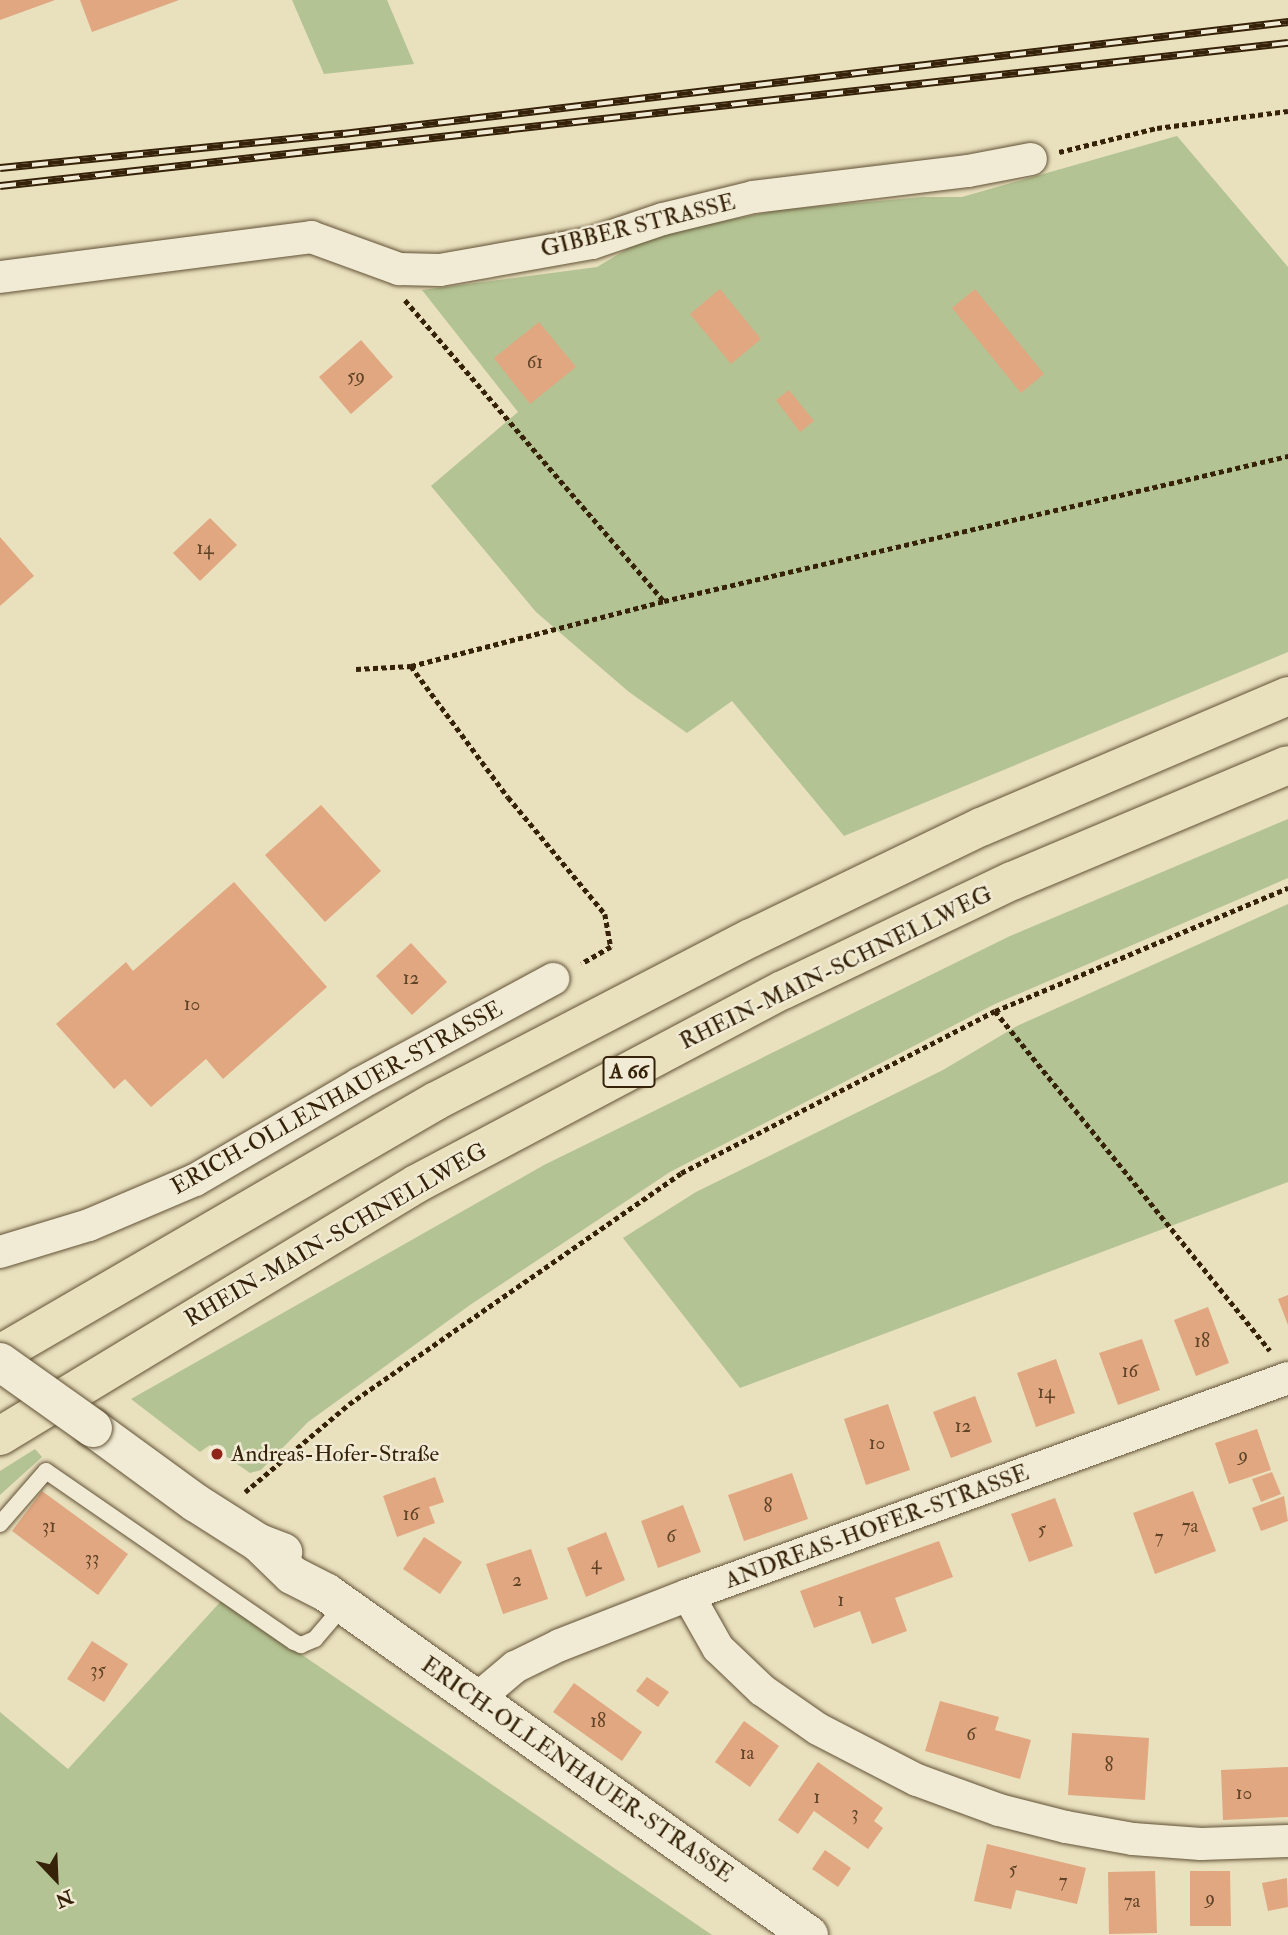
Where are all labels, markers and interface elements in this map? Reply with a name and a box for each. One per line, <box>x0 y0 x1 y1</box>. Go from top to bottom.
street label: GIBBER STRASSE <box>538 188 738 264</box>
house number: 61 <box>527 352 543 374</box>
house number: 59 <box>347 366 365 388</box>
house number: 14 <box>196 538 214 560</box>
street label: RHEIN-MAIN-SCHNELLWEG <box>675 880 997 1056</box>
house number: 12 <box>403 968 419 990</box>
house number: 10 <box>184 994 200 1016</box>
street label: ERICH-OLLENHAUER-STRASSE <box>167 995 507 1201</box>
road number: A 66 <box>601 1054 657 1090</box>
street label: RHEIN-MAIN-SCHNELLWEG <box>180 1137 492 1333</box>
house number: 18 <box>1194 1331 1210 1353</box>
house number: 16 <box>1122 1361 1138 1383</box>
house number: 14 <box>1037 1382 1055 1404</box>
house number: 12 <box>955 1416 971 1438</box>
house number: 10 <box>869 1433 885 1455</box>
place label: Andreas-Hofer-Straße <box>231 1440 439 1468</box>
house number: 9 <box>1238 1445 1248 1467</box>
marker: Andreas-Hofer-Straße <box>209 1446 225 1462</box>
street label: ANDREAS-HOFER-STRASSE <box>721 1459 1033 1595</box>
house number: 8 <box>764 1496 772 1518</box>
house number: 16 <box>403 1504 419 1526</box>
house number: 31 <box>42 1516 56 1538</box>
house number: 7a <box>1182 1516 1198 1538</box>
house number: 5 <box>1038 1519 1046 1541</box>
house number: 6 <box>666 1526 676 1548</box>
house number: 7 <box>1155 1527 1163 1549</box>
house number: 33 <box>85 1548 99 1570</box>
house number: 4 <box>591 1553 601 1575</box>
house number: 2 <box>512 1570 522 1592</box>
house number: 1 <box>838 1590 844 1612</box>
street label: ERICH-OLLENHAUER-STRASSE <box>416 1651 738 1889</box>
house number: 35 <box>90 1660 106 1682</box>
house number: 18 <box>590 1711 606 1733</box>
house number: 6 <box>966 1724 976 1746</box>
house number: 1a <box>740 1743 754 1765</box>
house number: 8 <box>1105 1755 1113 1777</box>
house number: 10 <box>1236 1783 1252 1805</box>
house number: 1 <box>814 1787 820 1809</box>
house number: 3 <box>851 1803 859 1825</box>
north arrow <box>21 1844 91 1914</box>
house number: 5 <box>1009 1859 1017 1881</box>
house number: 7 <box>1059 1871 1067 1893</box>
text: N <box>52 1884 77 1913</box>
house number: 9 <box>1205 1888 1215 1910</box>
house number: 7a <box>1124 1891 1140 1913</box>

